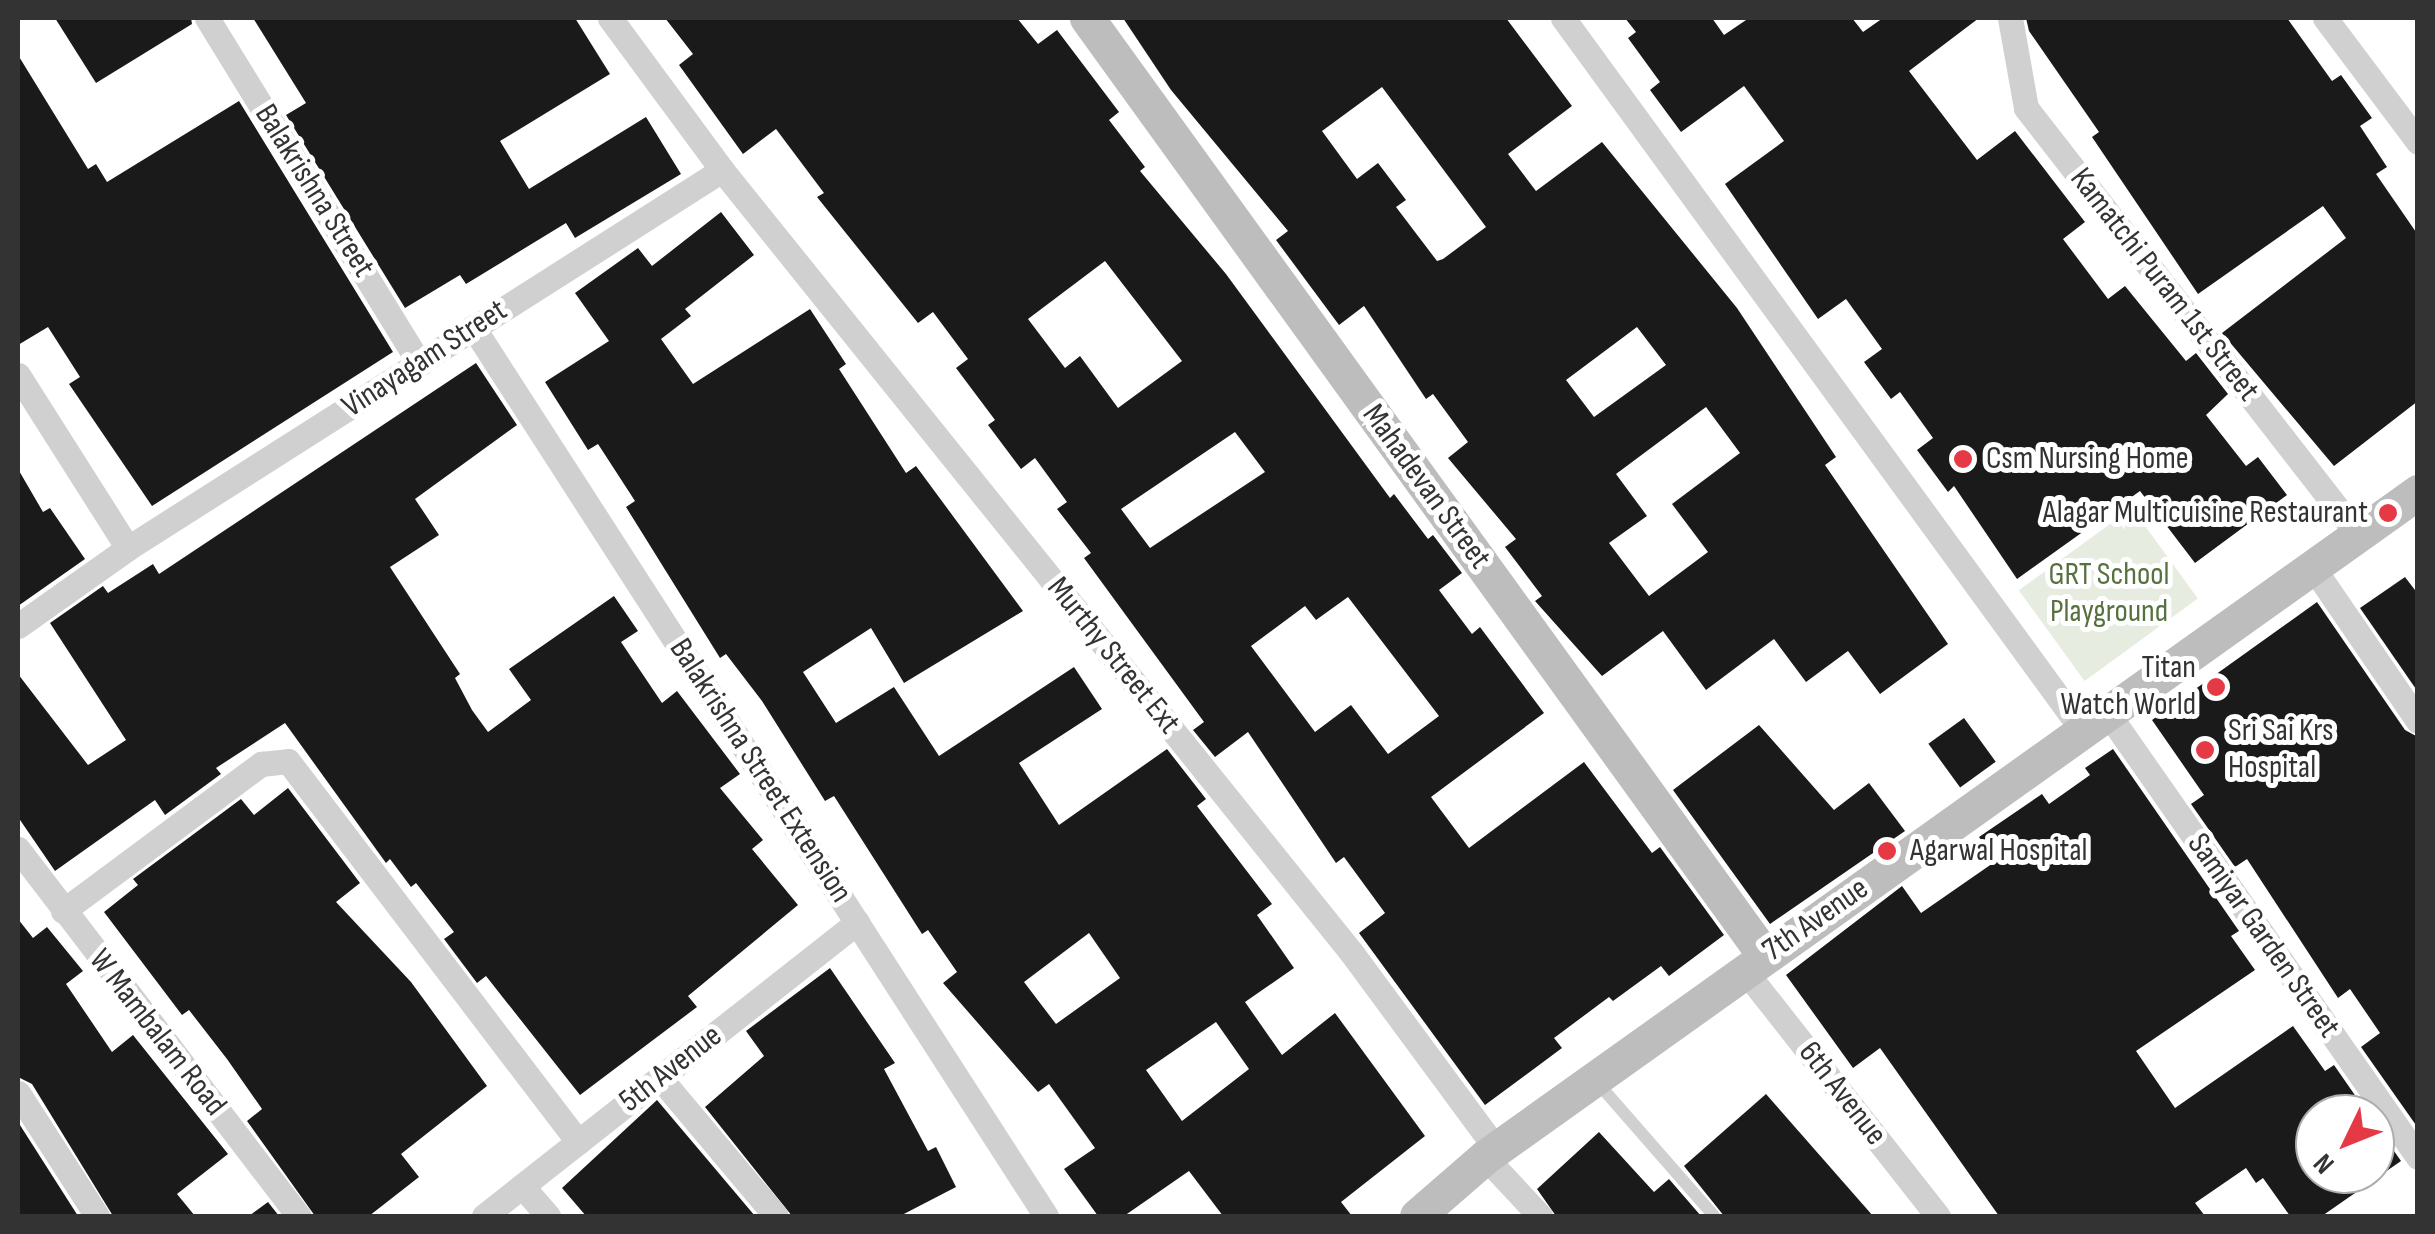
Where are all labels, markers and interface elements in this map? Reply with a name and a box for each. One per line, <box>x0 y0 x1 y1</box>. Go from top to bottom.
street label: Balakrishna Street <box>246 98 382 284</box>
street label: Kamatchi Puram 1st Street <box>2061 161 2267 409</box>
street label: Vinayagam Street <box>336 292 514 426</box>
street label: Mahadevan Street <box>1353 397 1499 577</box>
place label: Csm Nursing Home <box>1986 440 2189 478</box>
marker: Csm Nursing Home <box>1950 446 1976 472</box>
place label: Alagar Multicuisine Restaurant <box>2043 494 2368 532</box>
marker: Alagar Multicuisine Restaurant <box>2377 502 2399 524</box>
park label: GRT School Playground <box>2048 557 2170 632</box>
street label: Murthy Street Ext <box>1038 570 1188 742</box>
street label: Balakrishna Street Extension <box>660 632 860 910</box>
place label: Titan Watch World <box>2061 650 2196 725</box>
marker: Titan Watch World <box>2205 676 2227 698</box>
place label: Sri Sai Krs Hospital <box>2228 713 2333 788</box>
marker: Sri Sai Krs Hospital <box>2192 737 2218 763</box>
street label: Samiyar Garden Street <box>2178 827 2348 1045</box>
place label: Agarwal Hospital <box>1910 832 2087 870</box>
marker: Agarwal Hospital <box>1874 838 1900 864</box>
street label: 7th Avenue <box>1756 870 1876 970</box>
street label: W Mambalam Road <box>80 942 234 1124</box>
street label: 5th Avenue <box>612 1017 730 1121</box>
street label: 6th Avenue <box>1790 1035 1894 1153</box>
north arrow <box>2295 1094 2395 1194</box>
text: N <box>2307 1147 2341 1180</box>

